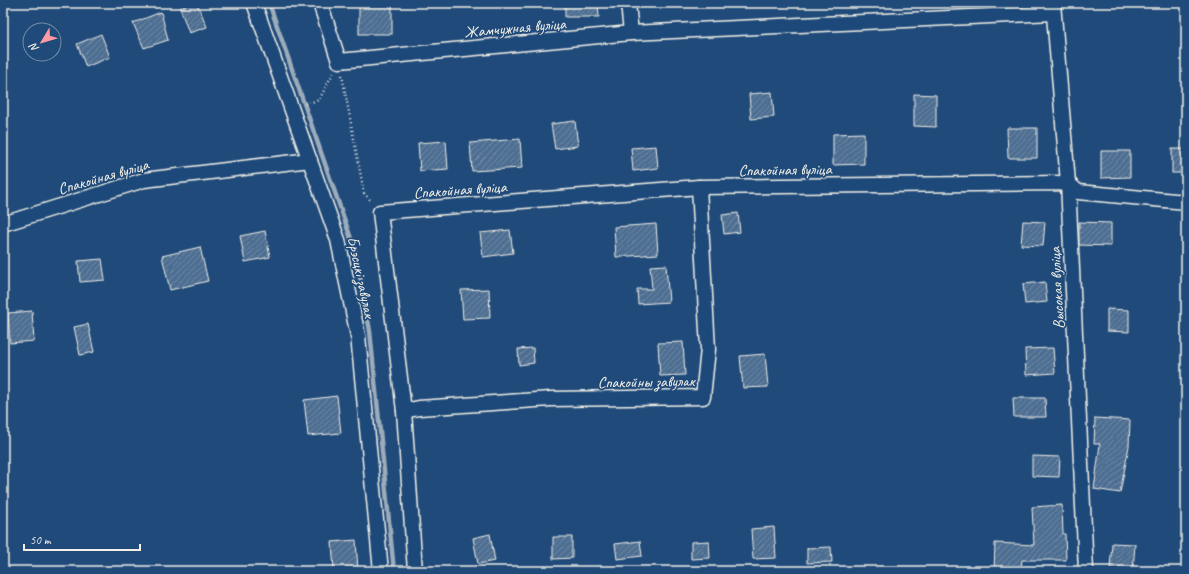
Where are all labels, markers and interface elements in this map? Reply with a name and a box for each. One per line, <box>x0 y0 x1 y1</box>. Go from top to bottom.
street label: Жамчужная вуліца <box>464 14 568 42</box>
north arrow <box>22 22 62 62</box>
text: N <box>25 39 42 55</box>
street label: Спакойная вуліца <box>56 154 152 199</box>
street label: Спакойная вуліца <box>738 159 833 181</box>
street label: Спакойная вуліца <box>413 177 508 203</box>
street label: Брэсцкі завулак <box>343 235 380 322</box>
street label: Высокая вуліца <box>1045 245 1069 329</box>
street label: Спакойны завулак <box>597 371 697 393</box>
scale bar <box>24 526 140 552</box>
text: 50 m <box>30 532 52 548</box>

